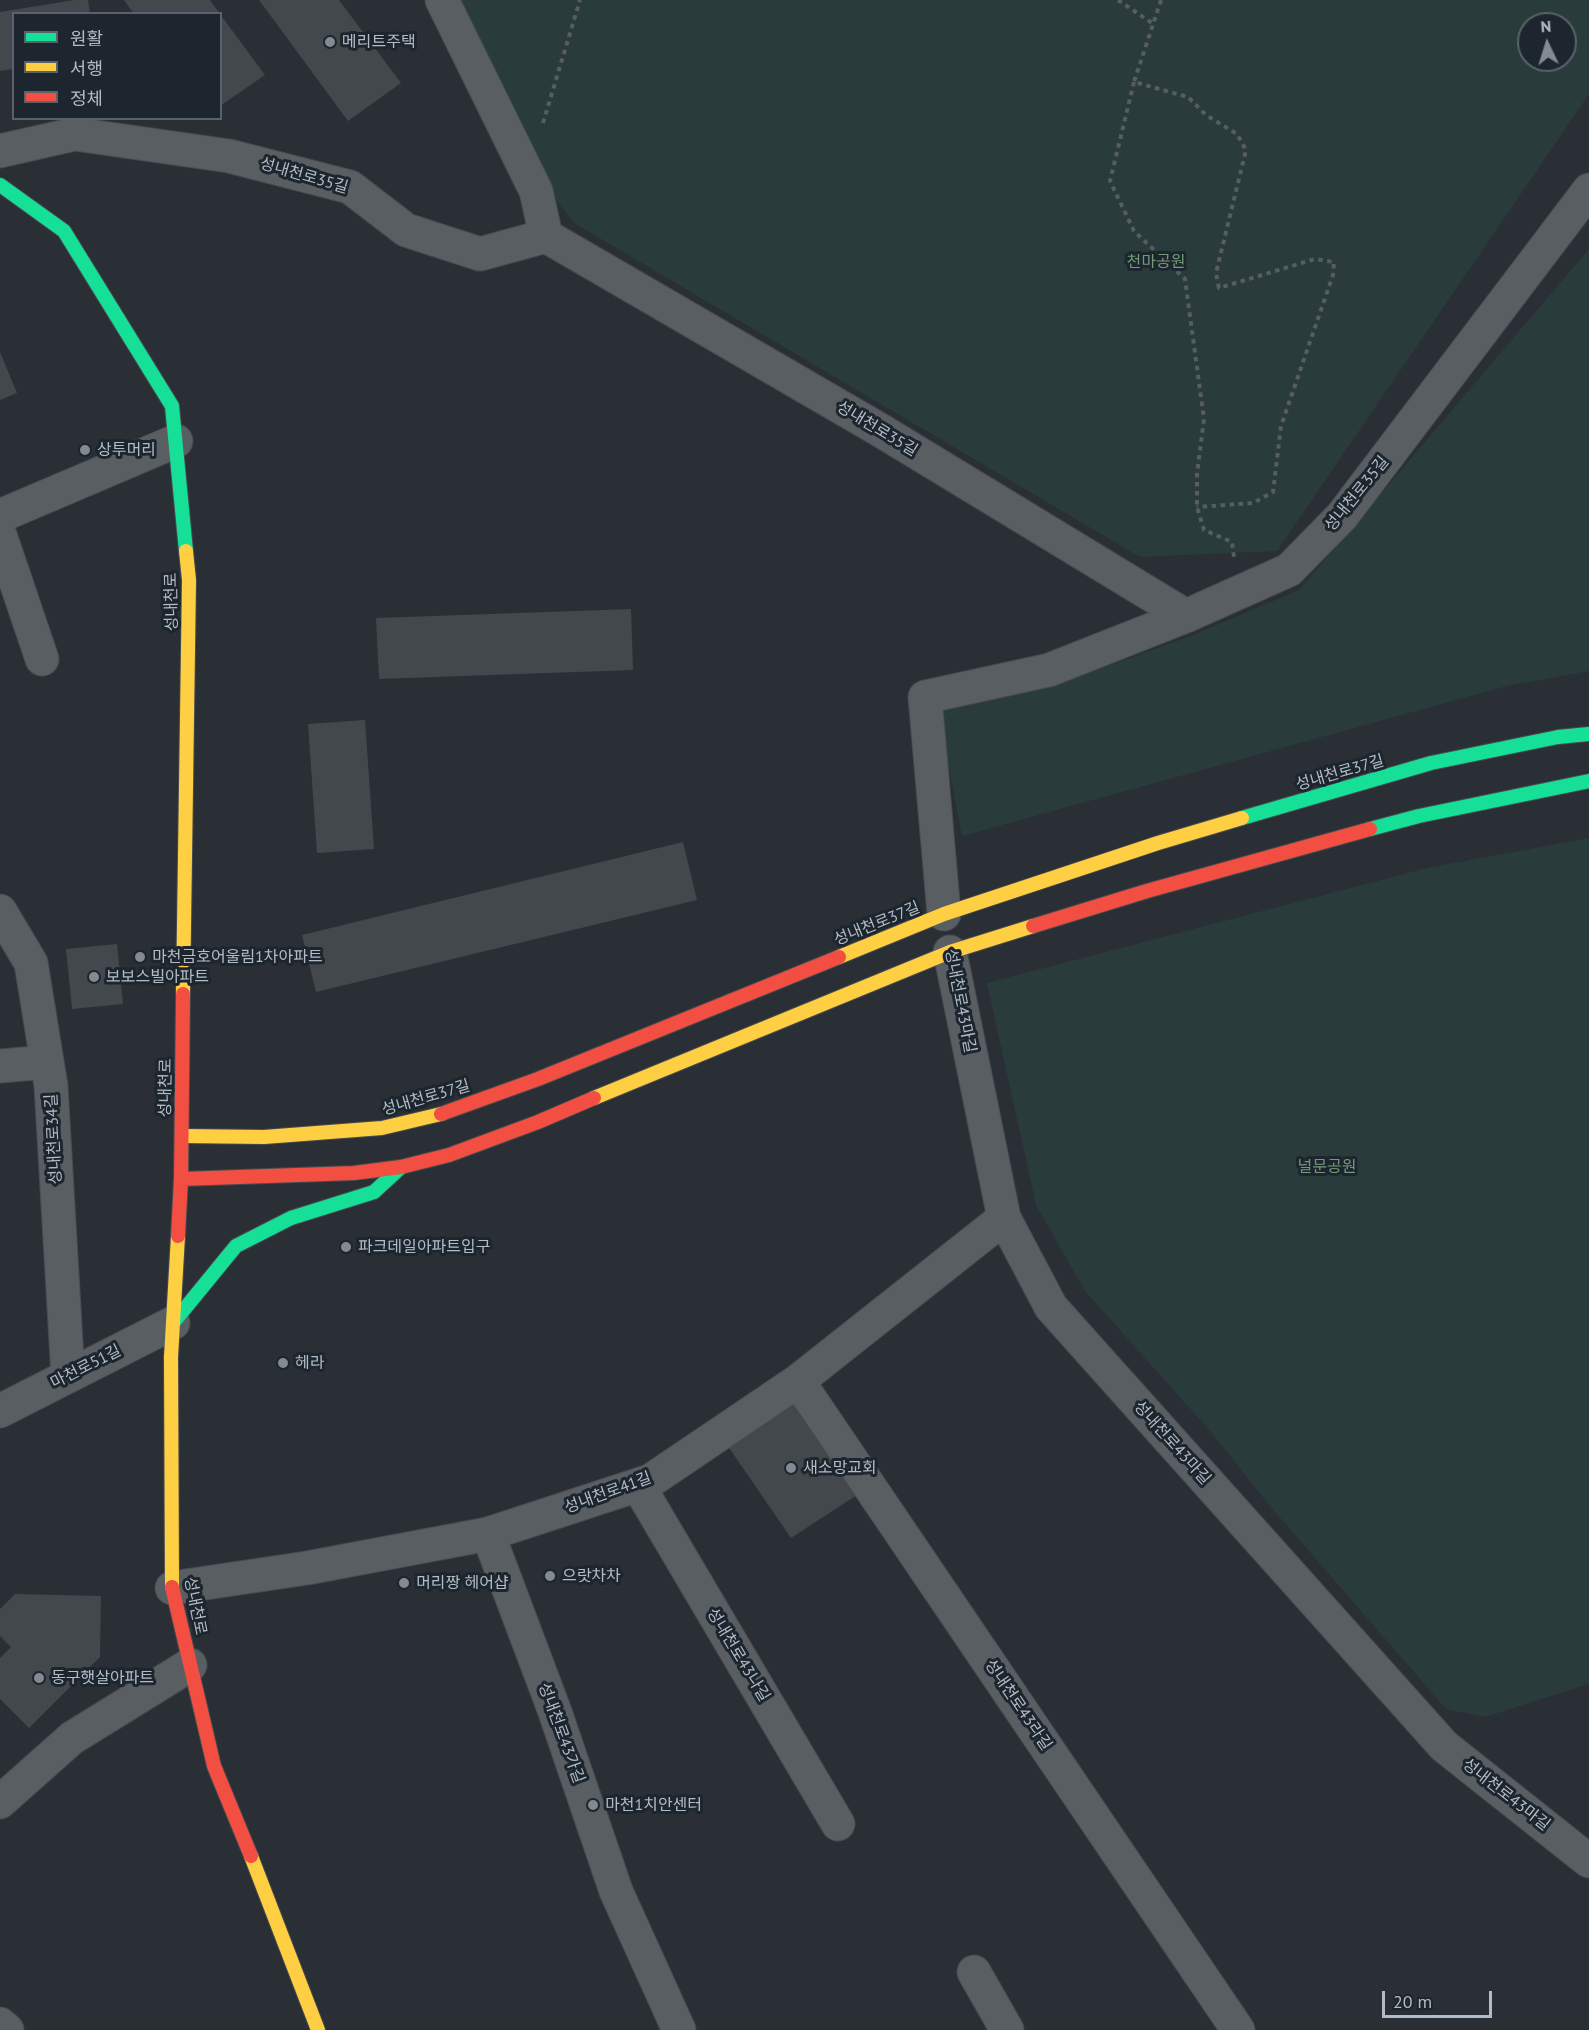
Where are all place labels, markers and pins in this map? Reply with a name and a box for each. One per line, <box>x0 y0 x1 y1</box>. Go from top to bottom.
place label: 메리트주택 <box>342 32 416 52</box>
marker: 메리트주택 <box>323 35 337 49</box>
place label: 상투머리 <box>97 440 156 460</box>
marker: 상투머리 <box>78 443 92 457</box>
place label: 마천금호어울림1차아파트 <box>152 947 323 967</box>
marker: 마천금호어울림1차아파트 <box>133 950 147 964</box>
place label: 보보스빌아파트 <box>106 967 209 987</box>
marker: 보보스빌아파트 <box>87 970 101 984</box>
place label: 파크데일아파트입구 <box>358 1237 490 1257</box>
marker: 파크데일아파트입구 <box>339 1240 353 1254</box>
place label: 헤라 <box>295 1353 324 1373</box>
marker: 헤라 <box>276 1356 290 1370</box>
place label: 새소망교회 <box>803 1458 877 1478</box>
marker: 새소망교회 <box>784 1461 798 1475</box>
place label: 으랏차차 <box>562 1566 621 1586</box>
marker: 으랏차차 <box>543 1569 557 1583</box>
place label: 머리짱 헤어샵 <box>416 1573 509 1593</box>
marker: 머리짱 헤어샵 <box>397 1576 411 1590</box>
place label: 동구햇살아파트 <box>51 1668 154 1688</box>
marker: 동구햇살아파트 <box>32 1671 46 1685</box>
place label: 마천1치안센터 <box>605 1795 702 1815</box>
marker: 마천1치안센터 <box>586 1798 600 1812</box>

